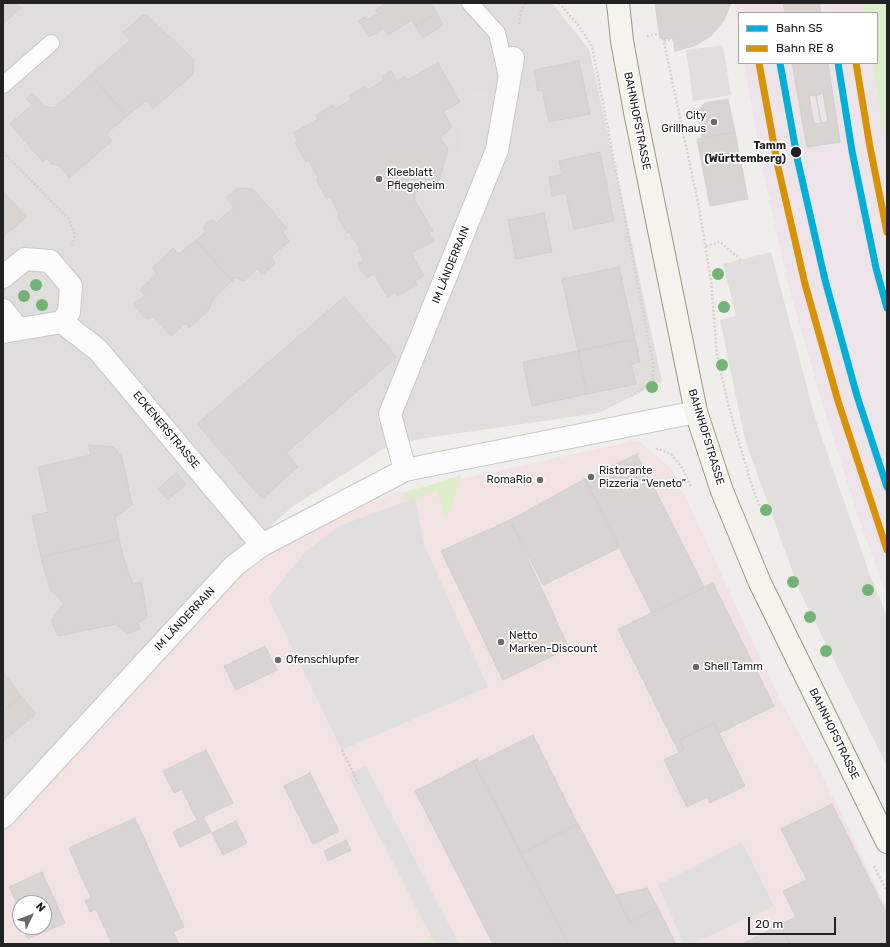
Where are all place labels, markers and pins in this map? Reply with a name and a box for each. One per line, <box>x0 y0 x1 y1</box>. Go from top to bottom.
place label: City Grillhaus <box>661 109 706 135</box>
marker: City Grillhaus <box>709 117 719 127</box>
place label: Tamm (Württemberg) <box>704 139 786 165</box>
marker: Tamm (Württemberg) <box>789 145 803 159</box>
place label: Kleeblatt Pflegeheim <box>387 166 445 192</box>
marker: Kleeblatt Pflegeheim <box>374 174 384 184</box>
place label: Ristorante Pizzeria “Veneto” <box>599 464 686 490</box>
marker: Ristorante Pizzeria “Veneto” <box>586 472 596 482</box>
place label: RomaRio <box>487 473 532 487</box>
marker: RomaRio <box>535 475 545 485</box>
place label: Netto Marken-Discount <box>509 629 597 655</box>
marker: Netto Marken-Discount <box>496 637 506 647</box>
place label: Ofenschlupfer <box>286 653 359 667</box>
marker: Ofenschlupfer <box>273 655 283 665</box>
place label: Shell Tamm <box>704 660 763 674</box>
marker: Shell Tamm <box>691 662 701 672</box>

